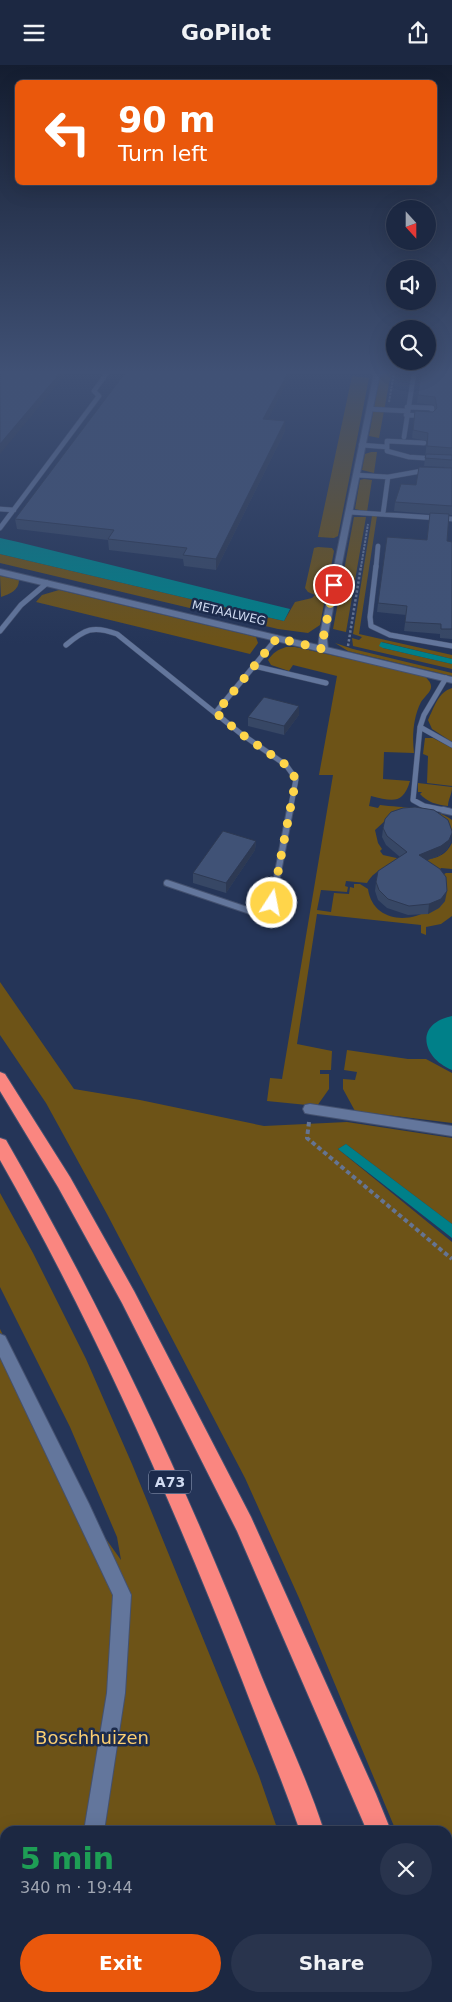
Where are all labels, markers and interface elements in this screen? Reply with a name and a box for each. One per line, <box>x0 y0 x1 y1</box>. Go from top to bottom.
icon: menu <box>20 19 48 47</box>
icon: share <box>404 19 432 47</box>
text: GoPilot <box>181 20 271 45</box>
icon: left <box>35 100 100 165</box>
text: 90 m <box>118 100 215 140</box>
text: Turn left <box>118 141 207 166</box>
north arrow <box>386 200 436 250</box>
map controls <box>386 200 436 370</box>
button: sound <box>386 260 436 310</box>
button: search <box>386 320 436 370</box>
pin <box>313 564 355 606</box>
icon: arrive <box>320 571 348 599</box>
street label: METAALWEG <box>191 598 267 628</box>
position arrow <box>245 876 297 928</box>
road number: A73 <box>149 1470 191 1493</box>
park label: Boschhuizen <box>35 1727 149 1748</box>
text: 5 min <box>20 1841 114 1876</box>
button: close <box>380 1843 432 1895</box>
text: 340 m · 19:44 <box>20 1878 133 1897</box>
button: Exit <box>20 1934 221 1992</box>
button: Share <box>231 1934 432 1992</box>

